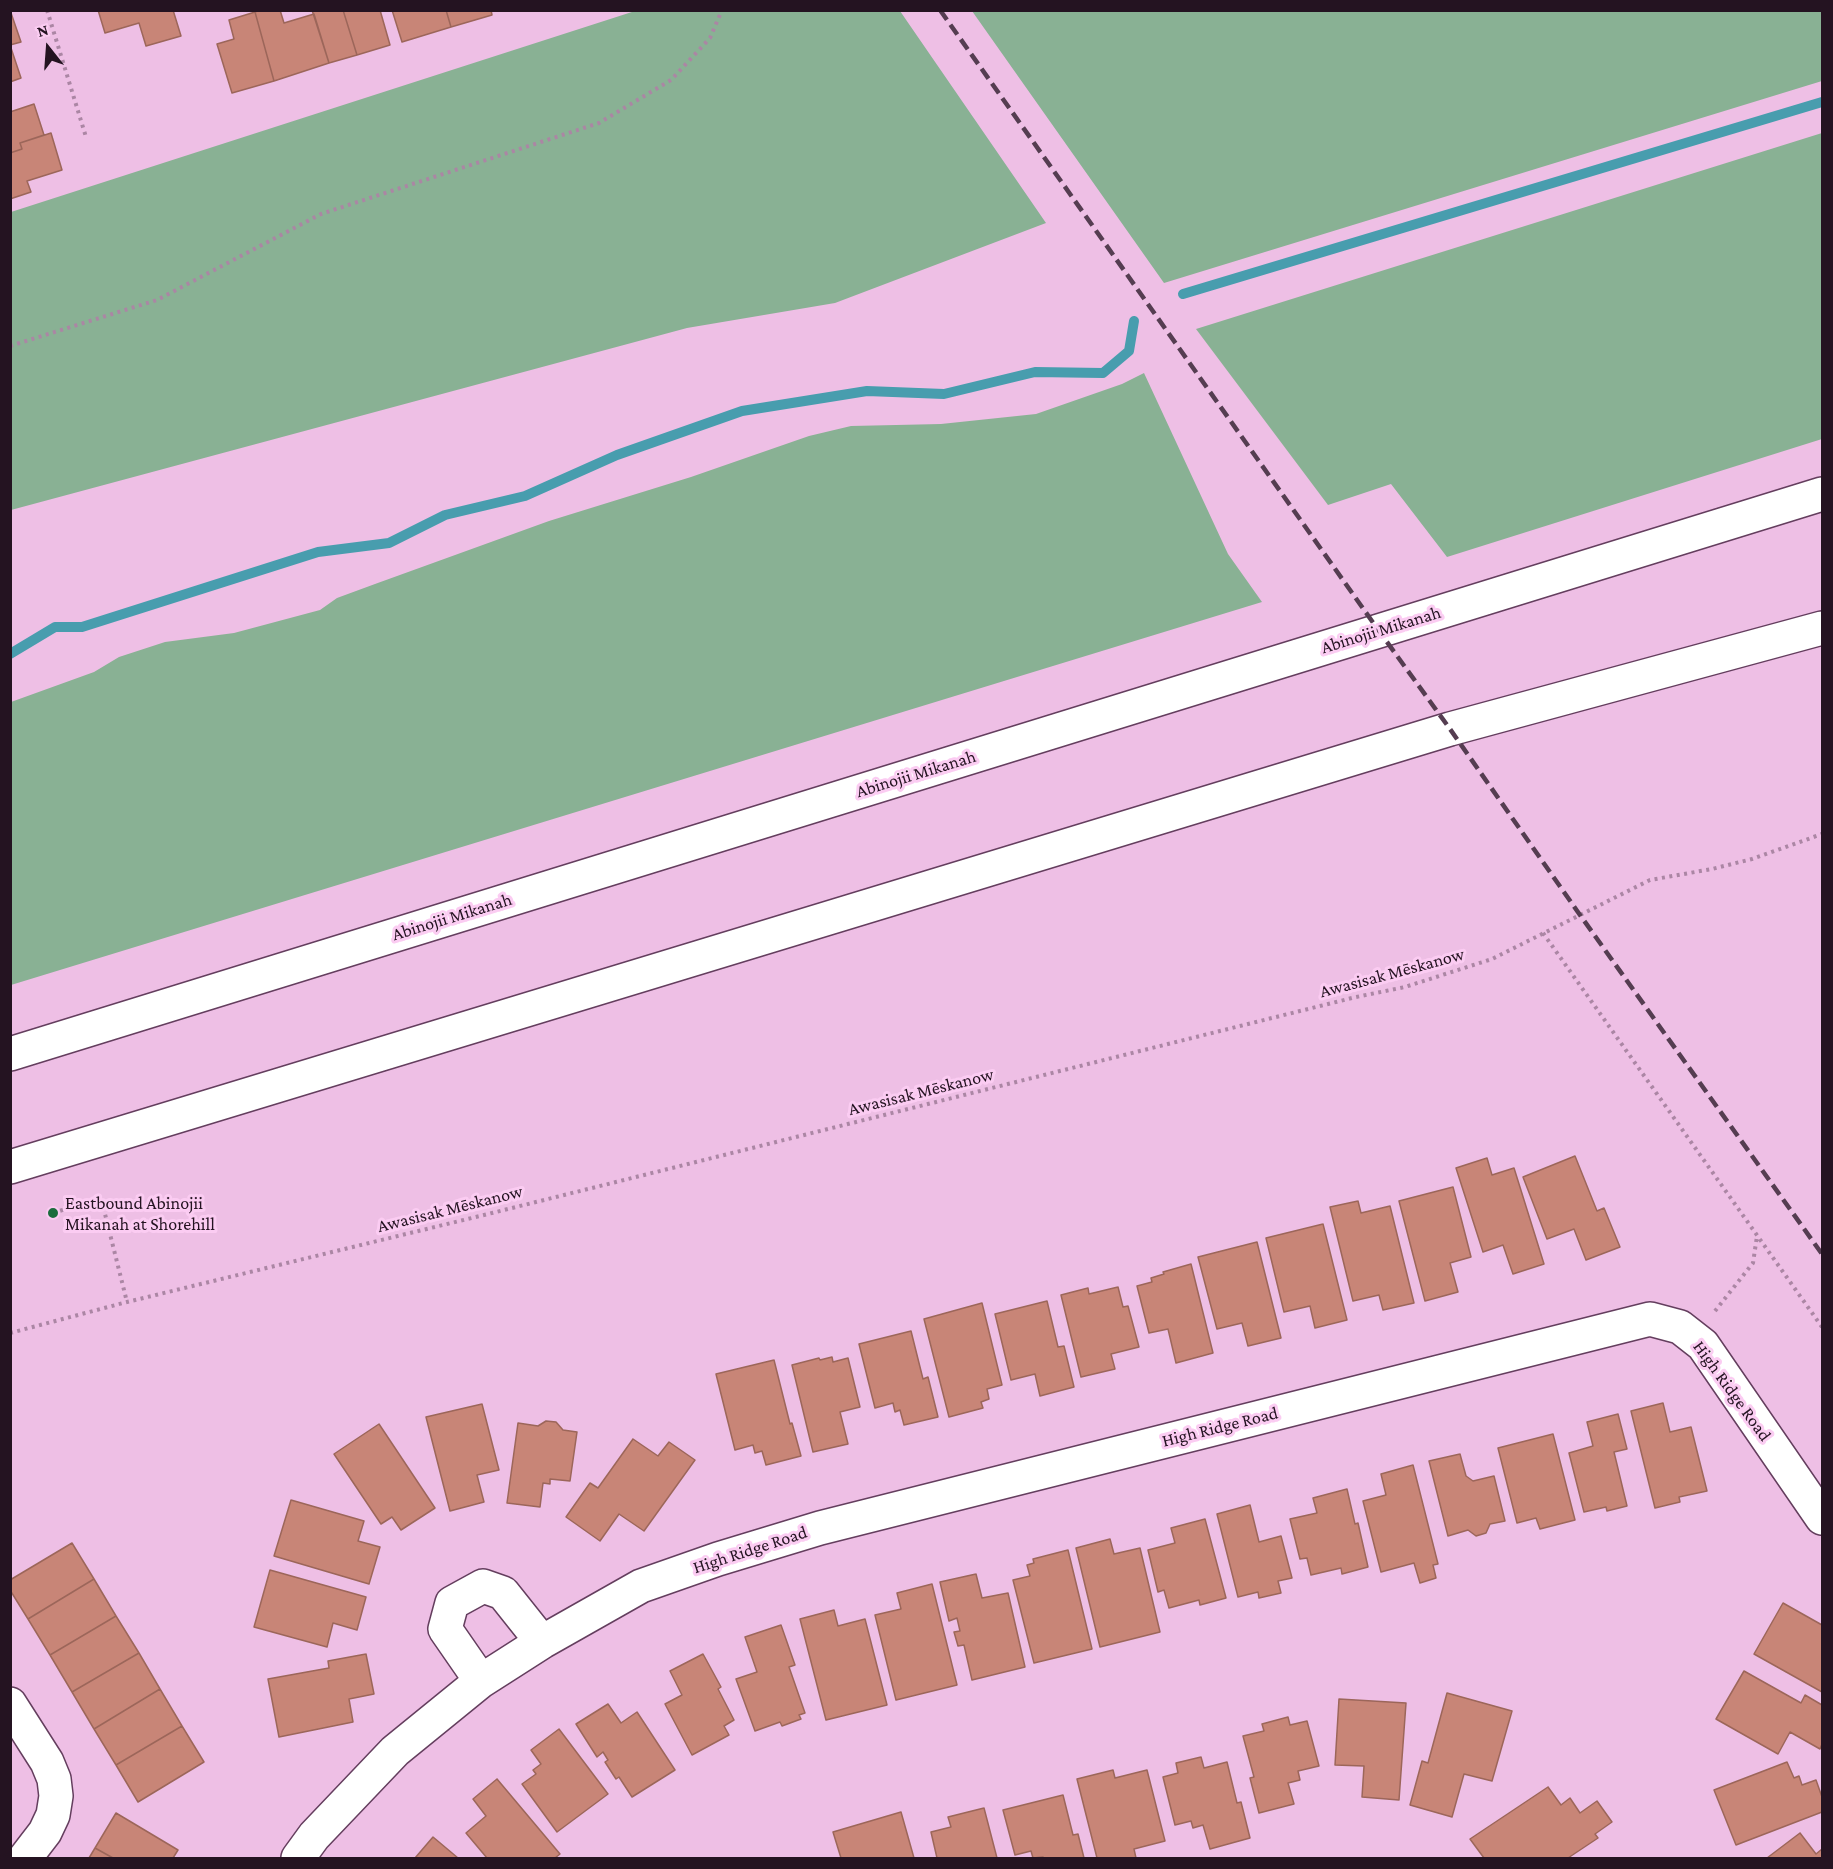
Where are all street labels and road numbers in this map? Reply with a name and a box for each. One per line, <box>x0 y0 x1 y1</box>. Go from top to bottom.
street label: Abinojii Mikanah <box>1319 602 1443 658</box>
street label: Abinojii Mikanah <box>854 746 978 802</box>
street label: Abinojii Mikanah <box>390 889 514 945</box>
street label: Awasisak Mēskanow <box>1317 943 1467 1003</box>
street label: Awasisak Mēskanow <box>846 1063 996 1121</box>
street label: Awasisak Mēskanow <box>375 1180 525 1238</box>
street label: High Ridge Road <box>1688 1337 1776 1445</box>
street label: High Ridge Road <box>1160 1402 1280 1452</box>
street label: High Ridge Road <box>690 1521 810 1579</box>

